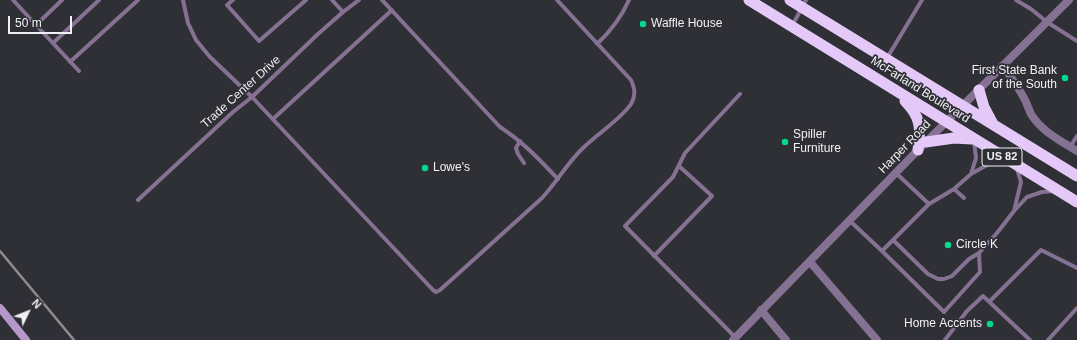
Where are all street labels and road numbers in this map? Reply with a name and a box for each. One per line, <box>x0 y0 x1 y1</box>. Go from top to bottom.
street label: Trade Center Drive <box>198 53 284 131</box>
street label: McFarland Boulevard <box>868 54 972 126</box>
street label: Harper Road <box>876 117 934 177</box>
road number: US 82 <box>982 148 1022 166</box>

